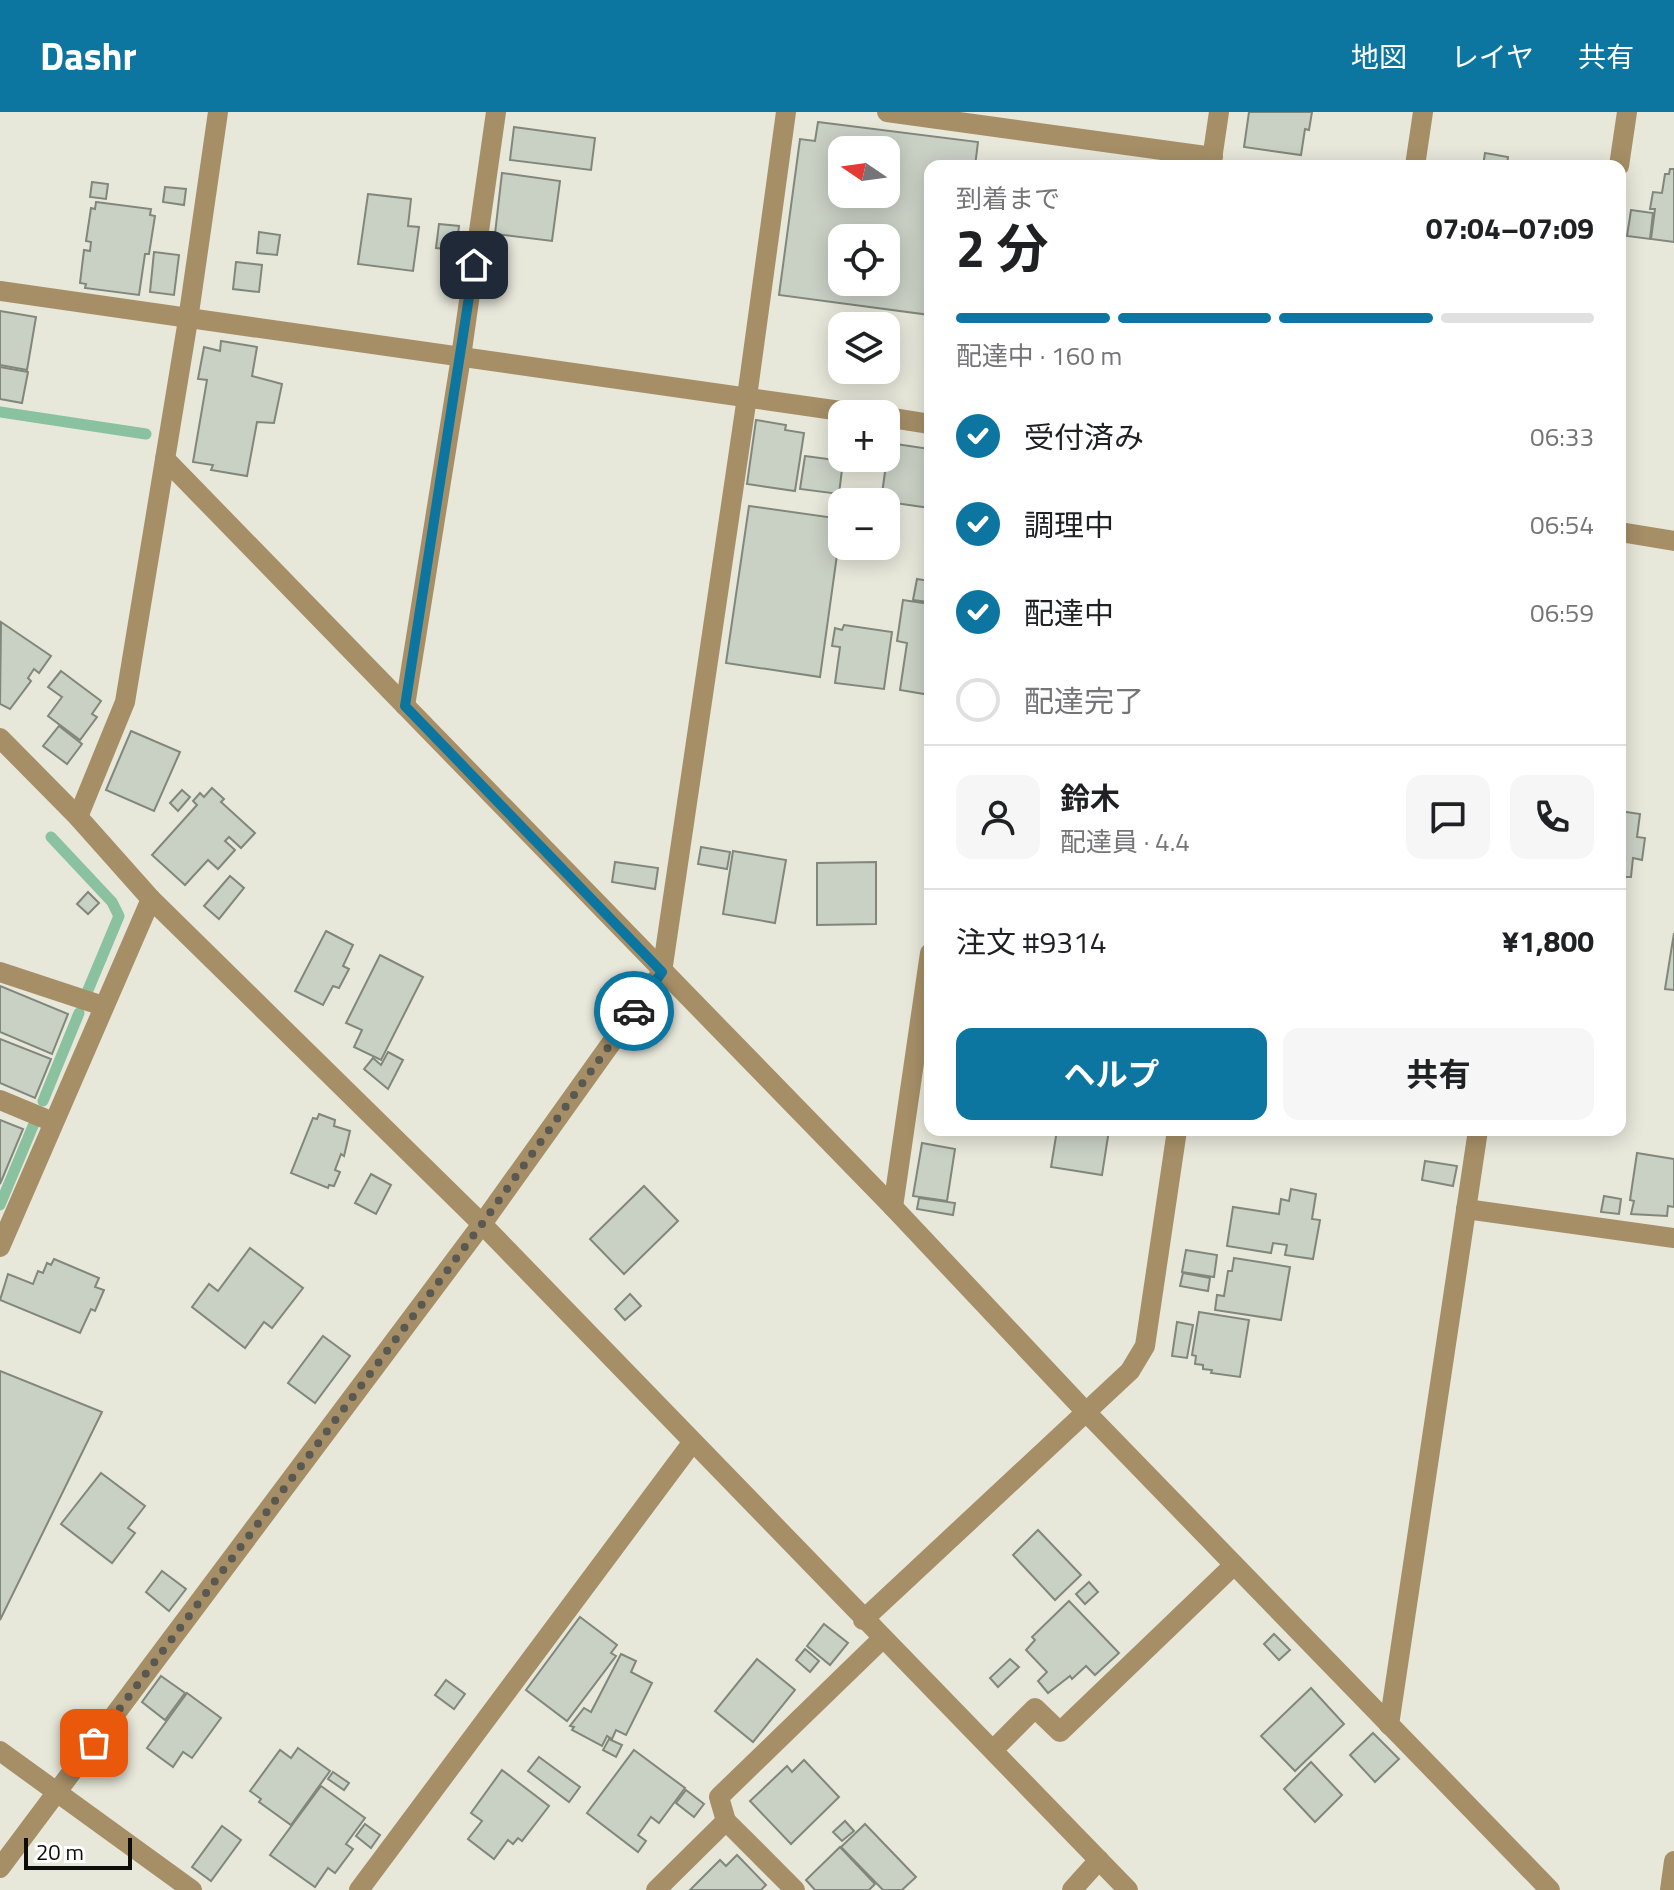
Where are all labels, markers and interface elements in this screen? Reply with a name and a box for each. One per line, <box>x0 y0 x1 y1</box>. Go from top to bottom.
text: Dashr <box>40 27 137 85</box>
text: 地図 <box>1351 35 1407 78</box>
text: レイヤ <box>1451 35 1534 78</box>
text: 共有 <box>1578 35 1634 78</box>
north arrow <box>828 136 900 208</box>
map controls <box>828 136 900 560</box>
text: 到着まで <box>956 179 1060 218</box>
text: 07:04–07:09 <box>1426 205 1594 251</box>
text: 2 分 <box>956 208 1049 287</box>
button: locate <box>828 224 900 296</box>
pin <box>440 231 508 299</box>
icon: home <box>452 243 496 287</box>
button: layers <box>828 312 900 384</box>
text: 配達中 · 160 m <box>956 336 1122 375</box>
button: + <box>828 400 900 472</box>
icon: check <box>956 414 1000 458</box>
text: 受付済み <box>1024 414 1144 460</box>
text: 06:33 <box>1530 417 1594 456</box>
button: − <box>828 488 900 560</box>
icon: check <box>956 502 1000 546</box>
text: 調理中 <box>1024 502 1114 548</box>
text: 06:54 <box>1530 505 1594 544</box>
icon: check <box>956 590 1000 634</box>
text: 配達中 <box>1024 590 1114 636</box>
text: 06:59 <box>1530 593 1594 632</box>
text: 配達完了 <box>1024 678 1144 724</box>
button: person <box>956 775 1040 859</box>
text: 鈴木 <box>1060 775 1120 821</box>
button: chat <box>1406 775 1490 859</box>
button: phone <box>1510 775 1594 859</box>
text: 配達員 · 4.4 <box>1060 822 1190 861</box>
text: ¥1,800 <box>1502 918 1594 964</box>
text: 注文 #9314 <box>956 919 1107 965</box>
courier <box>594 971 674 1051</box>
icon: car <box>612 989 656 1033</box>
button: ヘルプ <box>956 1028 1267 1120</box>
button: 共有 <box>1283 1028 1594 1120</box>
pin <box>60 1709 128 1777</box>
icon: bag <box>72 1721 116 1765</box>
scale bar <box>24 1834 132 1870</box>
text: 20 m <box>36 1835 84 1869</box>

